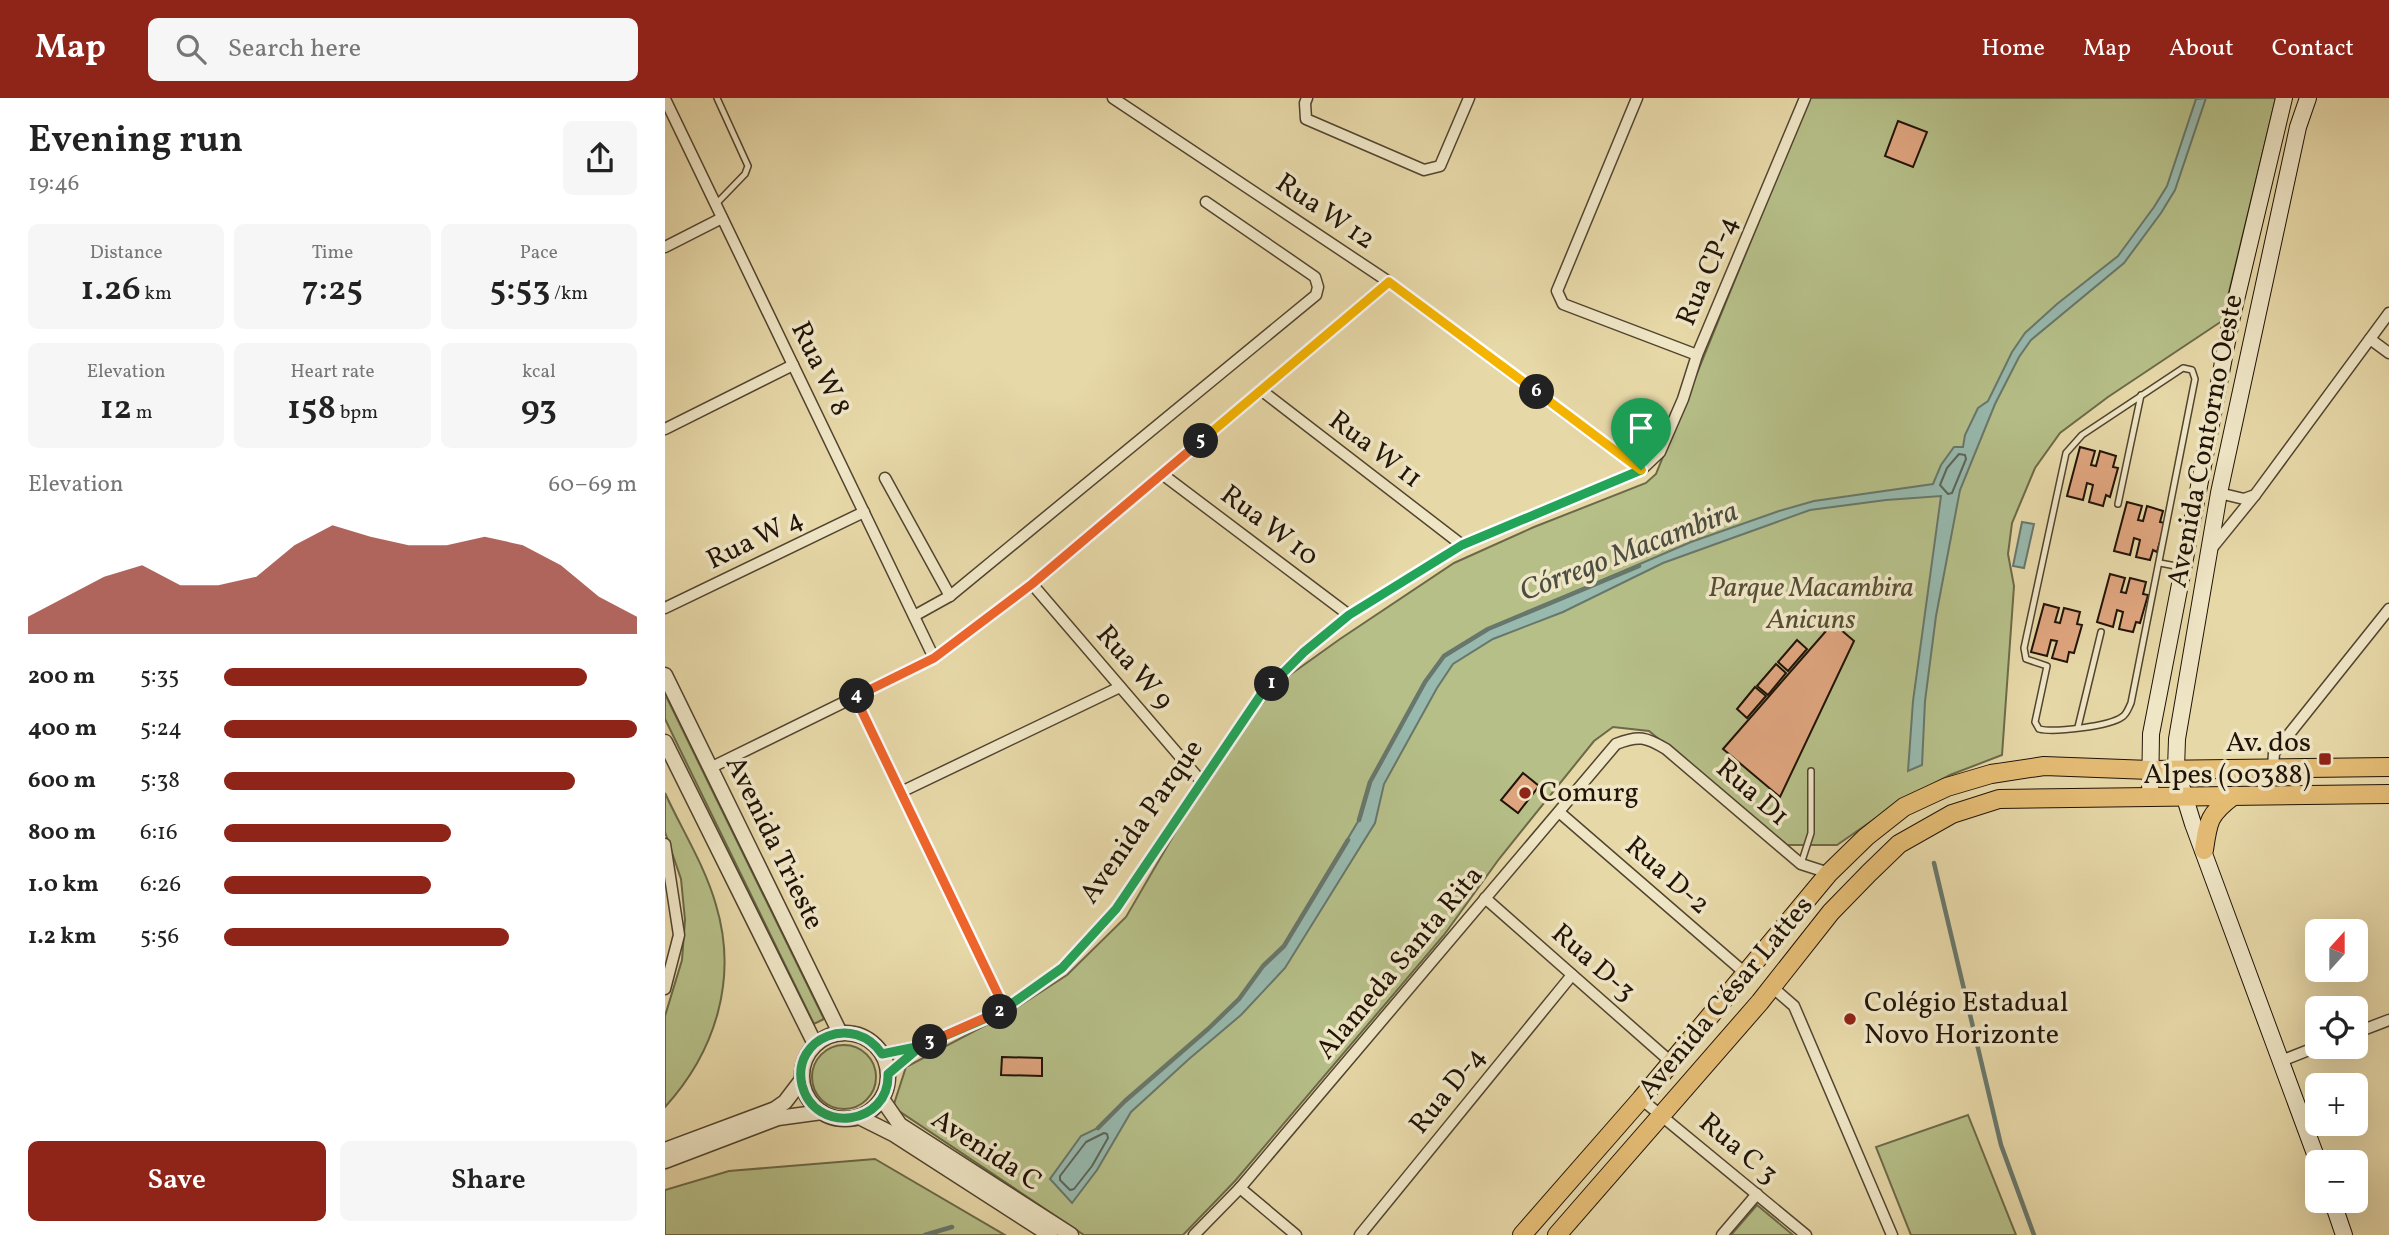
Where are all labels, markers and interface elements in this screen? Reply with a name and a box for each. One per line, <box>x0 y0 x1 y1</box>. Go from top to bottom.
search box <box>148 18 638 81</box>
text: Map <box>35 26 106 72</box>
icon: search <box>172 30 210 68</box>
text: Search here <box>228 31 361 67</box>
text: Home <box>1981 32 2045 66</box>
text: Map <box>2083 32 2131 66</box>
text: About <box>2169 32 2234 66</box>
text: Contact <box>2272 32 2354 66</box>
text: Evening run <box>28 115 243 168</box>
button: share <box>563 121 637 195</box>
street label: Rua W 12 <box>1268 164 1382 260</box>
text: 19:46 <box>28 168 79 200</box>
street label: Rua CP-4 <box>1667 210 1749 332</box>
text: Distance <box>90 240 163 266</box>
text: Time <box>312 240 353 266</box>
text: Pace <box>520 240 558 266</box>
text: 1.26 <box>81 266 141 314</box>
text: 7:25 <box>302 266 363 314</box>
text: 5:53 <box>489 266 550 314</box>
text: km <box>141 281 172 307</box>
text: /km <box>550 281 588 307</box>
street label: Avenida Contorno Oeste <box>2158 291 2254 591</box>
street label: Rua W 8 <box>780 315 860 423</box>
text: Elevation <box>87 359 166 385</box>
text: Heart rate <box>291 359 374 385</box>
text: kcal <box>522 359 556 385</box>
pin: 6 <box>1519 374 1555 410</box>
text: 6 <box>1531 378 1542 404</box>
text: 12 <box>100 385 132 433</box>
text: 158 <box>287 385 336 433</box>
text: 93 <box>521 385 557 433</box>
pin <box>1611 398 1671 470</box>
text: m <box>132 400 153 426</box>
text: bpm <box>336 400 378 426</box>
street label: Rua W 11 <box>1320 402 1430 498</box>
icon: arrive <box>1622 409 1660 447</box>
pin: 5 <box>1183 424 1219 458</box>
text: 5 <box>1196 427 1205 453</box>
text: Elevation <box>28 469 124 501</box>
text: 60–69 m <box>549 469 637 501</box>
street label: Rua W 10 <box>1212 476 1326 576</box>
water label: Córrego Macambira <box>1514 491 1744 613</box>
street label: Rua W 4 <box>700 500 810 580</box>
park label: Parque Macambira Anicuns <box>1708 569 1914 640</box>
street label: Rua W 9 <box>1086 617 1182 719</box>
text: 200 m <box>28 661 95 693</box>
text: 5:35 <box>140 661 179 693</box>
pin: 1 <box>1255 666 1289 702</box>
text: 1 <box>1268 670 1275 696</box>
pin: 4 <box>839 678 875 714</box>
text: 4 <box>851 682 862 708</box>
text: 400 m <box>28 713 97 745</box>
text: 5:24 <box>140 713 182 745</box>
place label: Av. dos Alpes (00388) <box>2143 724 2311 795</box>
street label: Avenida Parque <box>1071 732 1213 912</box>
street label: Avenida Trieste <box>715 750 833 936</box>
street label: Rua D1 <box>1707 750 1797 836</box>
marker: Av. dos Alpes (00388) <box>2317 751 2333 767</box>
text: 600 m <box>28 765 96 797</box>
text: 5:38 <box>140 765 180 797</box>
place label: Comurg <box>1539 774 1639 813</box>
marker: Comurg <box>1517 785 1533 801</box>
text: 800 m <box>28 817 96 849</box>
text: 6:16 <box>140 817 178 849</box>
street label: Rua D-2 <box>1616 828 1718 924</box>
street label: Alameda Santa Rita <box>1307 858 1493 1068</box>
text: 1.0 km <box>28 869 99 901</box>
text: 6:26 <box>140 869 181 901</box>
street label: Avenida César Lattes <box>1629 888 1823 1108</box>
street label: Rua D-3 <box>1542 915 1644 1011</box>
north arrow <box>2305 919 2368 982</box>
map controls <box>2305 919 2368 1213</box>
text: 1.2 km <box>28 921 97 953</box>
text: 5:56 <box>140 921 179 953</box>
place label: Colégio Estadual Novo Horizonte <box>1864 984 2068 1055</box>
pin: 2 <box>983 995 1017 1030</box>
button: locate <box>2305 996 2368 1059</box>
text: 2 <box>995 998 1004 1024</box>
marker: Colégio Estadual Novo Horizonte <box>1842 1011 1858 1027</box>
pin: 3 <box>912 1024 947 1060</box>
text: 3 <box>925 1028 934 1054</box>
street label: Rua D-4 <box>1401 1039 1495 1143</box>
button: + <box>2305 1073 2368 1136</box>
street label: Avenida C <box>923 1101 1049 1201</box>
street label: Rua C 3 <box>1690 1104 1786 1194</box>
button: Save <box>28 1141 326 1221</box>
button: Share <box>340 1141 637 1221</box>
button: − <box>2305 1150 2368 1213</box>

